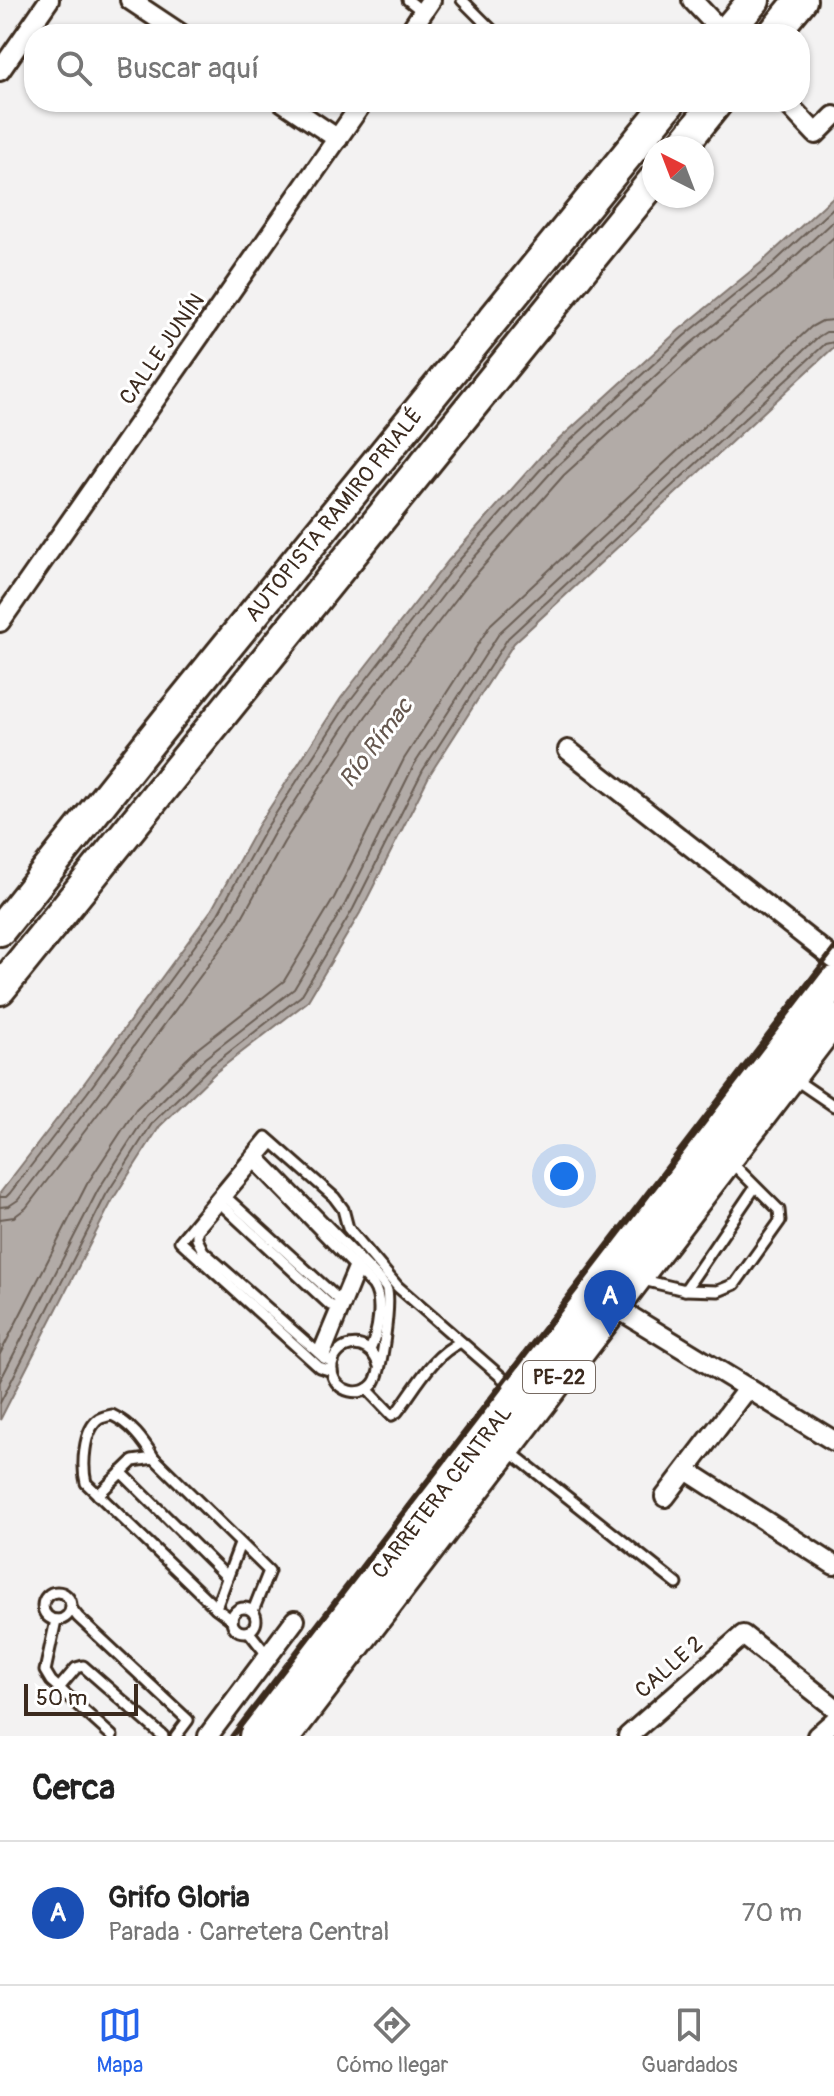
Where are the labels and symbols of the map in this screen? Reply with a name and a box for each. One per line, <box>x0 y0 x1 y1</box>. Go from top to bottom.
north arrow <box>642 136 714 208</box>
street label: CALLE JUNÍN <box>113 288 211 410</box>
street label: AUTOPISTA RAMIRO PRIALÉ <box>239 402 429 628</box>
water label: Río Rímac <box>333 691 420 793</box>
your location <box>544 1156 584 1196</box>
pin: A <box>584 1270 636 1336</box>
road number: PE-22 <box>523 1361 595 1393</box>
street label: CARRETERA CENTRAL <box>366 1400 518 1584</box>
street label: CALLE 2 <box>629 1630 709 1704</box>
scale bar <box>24 1680 138 1716</box>

